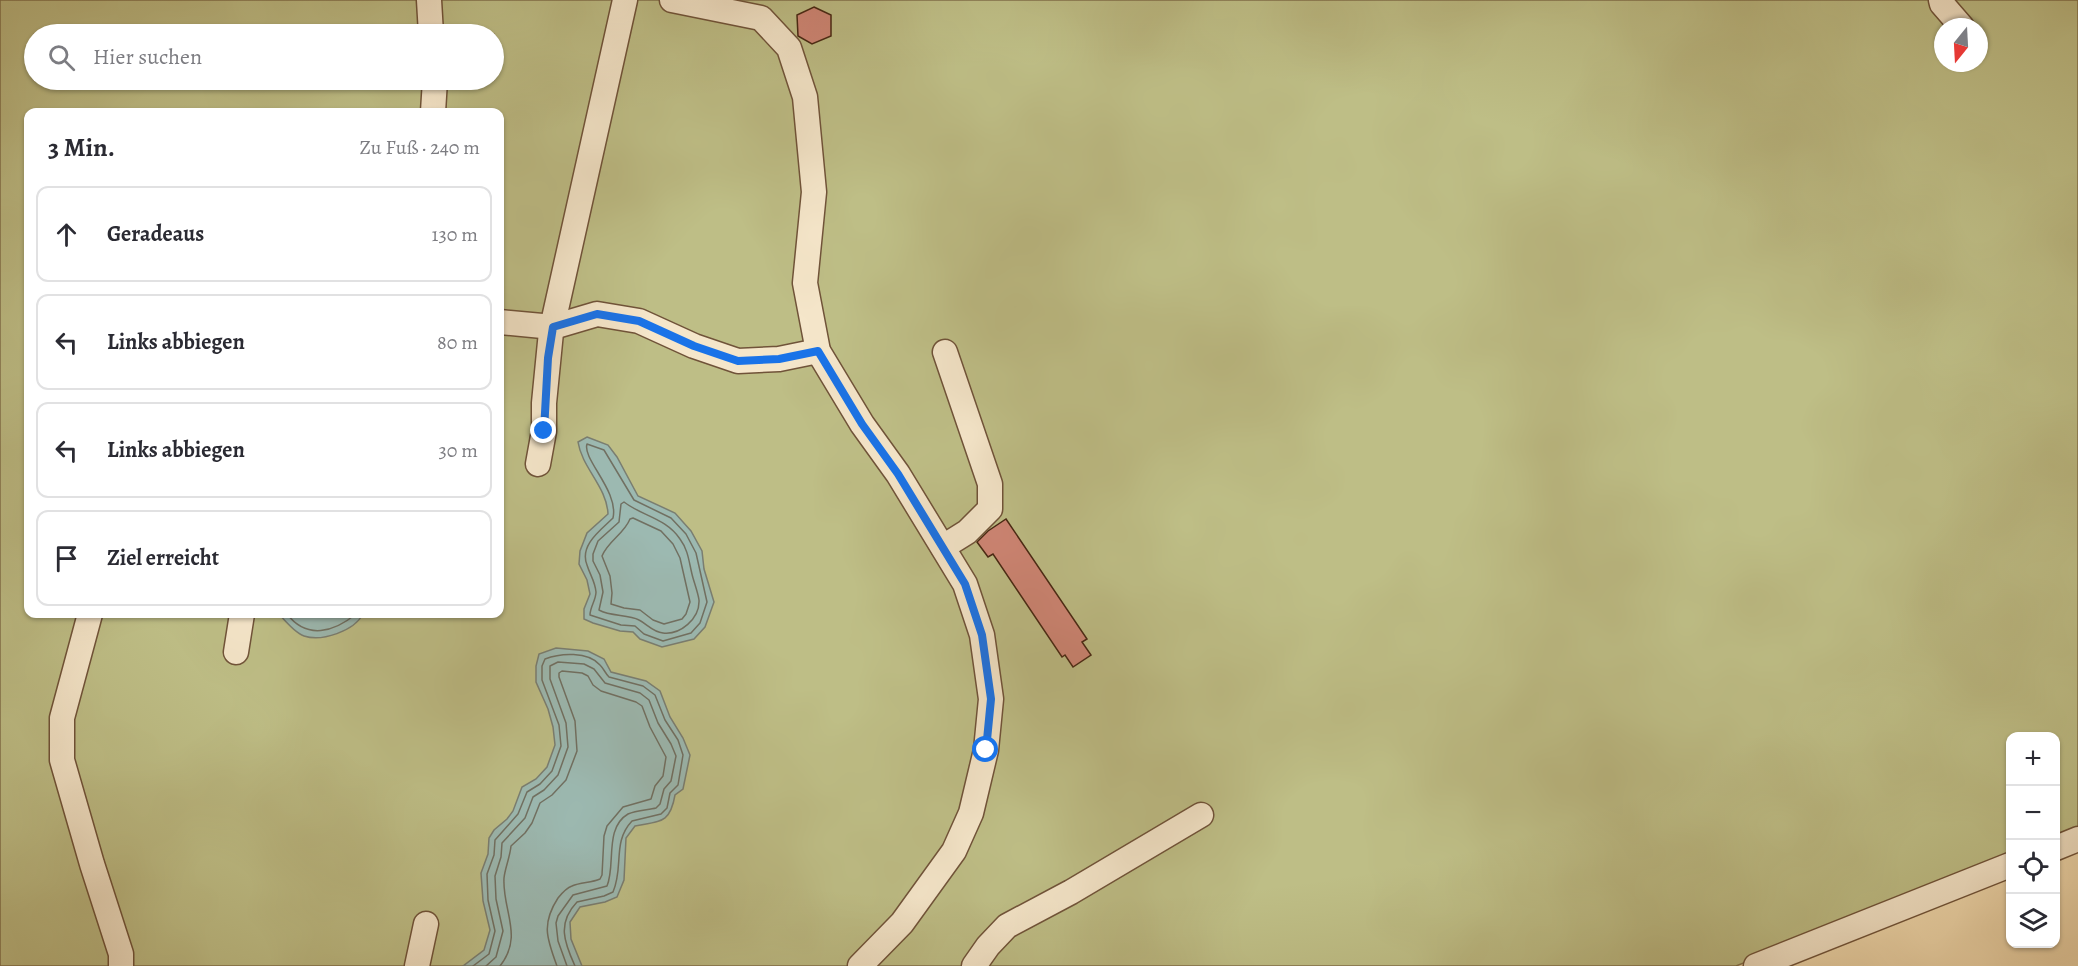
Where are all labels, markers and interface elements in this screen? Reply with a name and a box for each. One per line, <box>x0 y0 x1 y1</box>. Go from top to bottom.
north arrow <box>1934 18 1988 72</box>
search box <box>24 24 504 90</box>
icon: search <box>45 41 78 74</box>
text: Hier suchen <box>93 42 202 72</box>
text: 3 Min. <box>48 130 115 165</box>
text: Zu Fuß · 240 m <box>359 134 480 161</box>
icon: ahead <box>50 218 83 251</box>
text: Geradeaus <box>107 219 204 249</box>
text: 130 m <box>432 221 478 248</box>
icon: left <box>50 326 83 359</box>
text: Links abbiegen <box>107 327 245 357</box>
text: 80 m <box>437 329 478 356</box>
route end <box>530 417 556 443</box>
icon: left <box>50 434 83 467</box>
text: Links abbiegen <box>107 435 245 465</box>
text: 30 m <box>438 437 478 464</box>
icon: arrive <box>50 542 83 575</box>
text: Ziel erreicht <box>107 543 219 573</box>
map controls <box>2006 732 2060 948</box>
button: + <box>2006 732 2060 786</box>
route start <box>972 736 998 762</box>
button: − <box>2006 786 2060 840</box>
button: locate <box>2006 840 2060 894</box>
button: layers <box>2006 894 2060 948</box>

